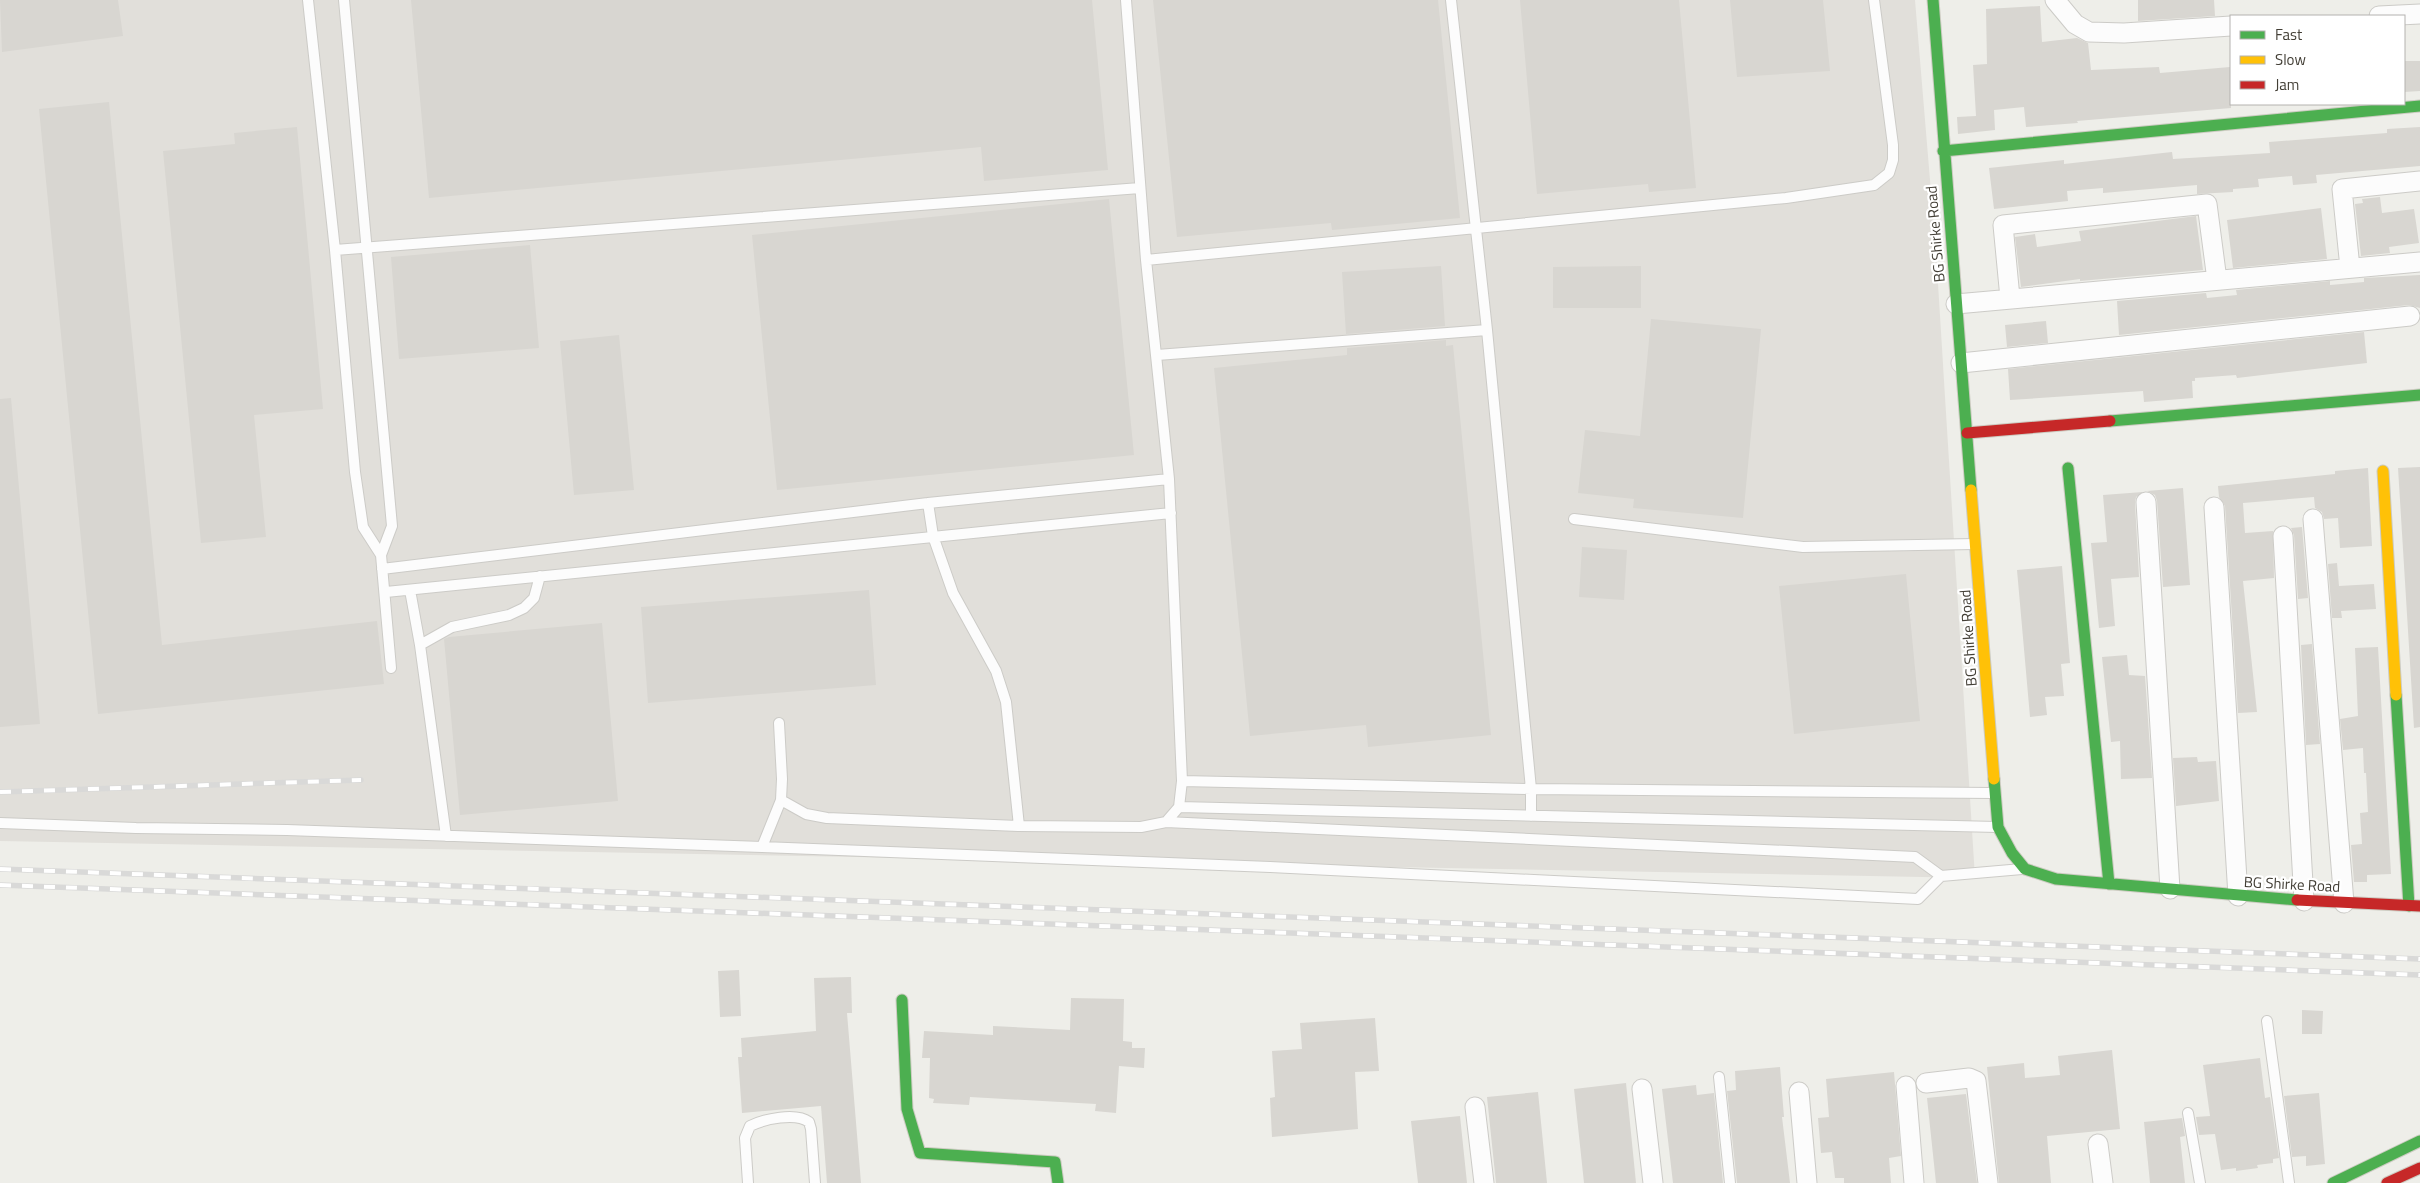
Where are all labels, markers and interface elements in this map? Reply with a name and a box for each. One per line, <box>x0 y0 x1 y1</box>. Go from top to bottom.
legend <box>2230 15 2405 105</box>
text: Fast <box>2275 23 2303 46</box>
text: Slow <box>2275 48 2306 71</box>
text: Jam <box>2275 73 2299 96</box>
street label: BG Shirke Road <box>1919 185 1951 283</box>
street label: BG Shirke Road <box>1953 589 1983 687</box>
street label: BG Shirke Road <box>2243 870 2341 898</box>

